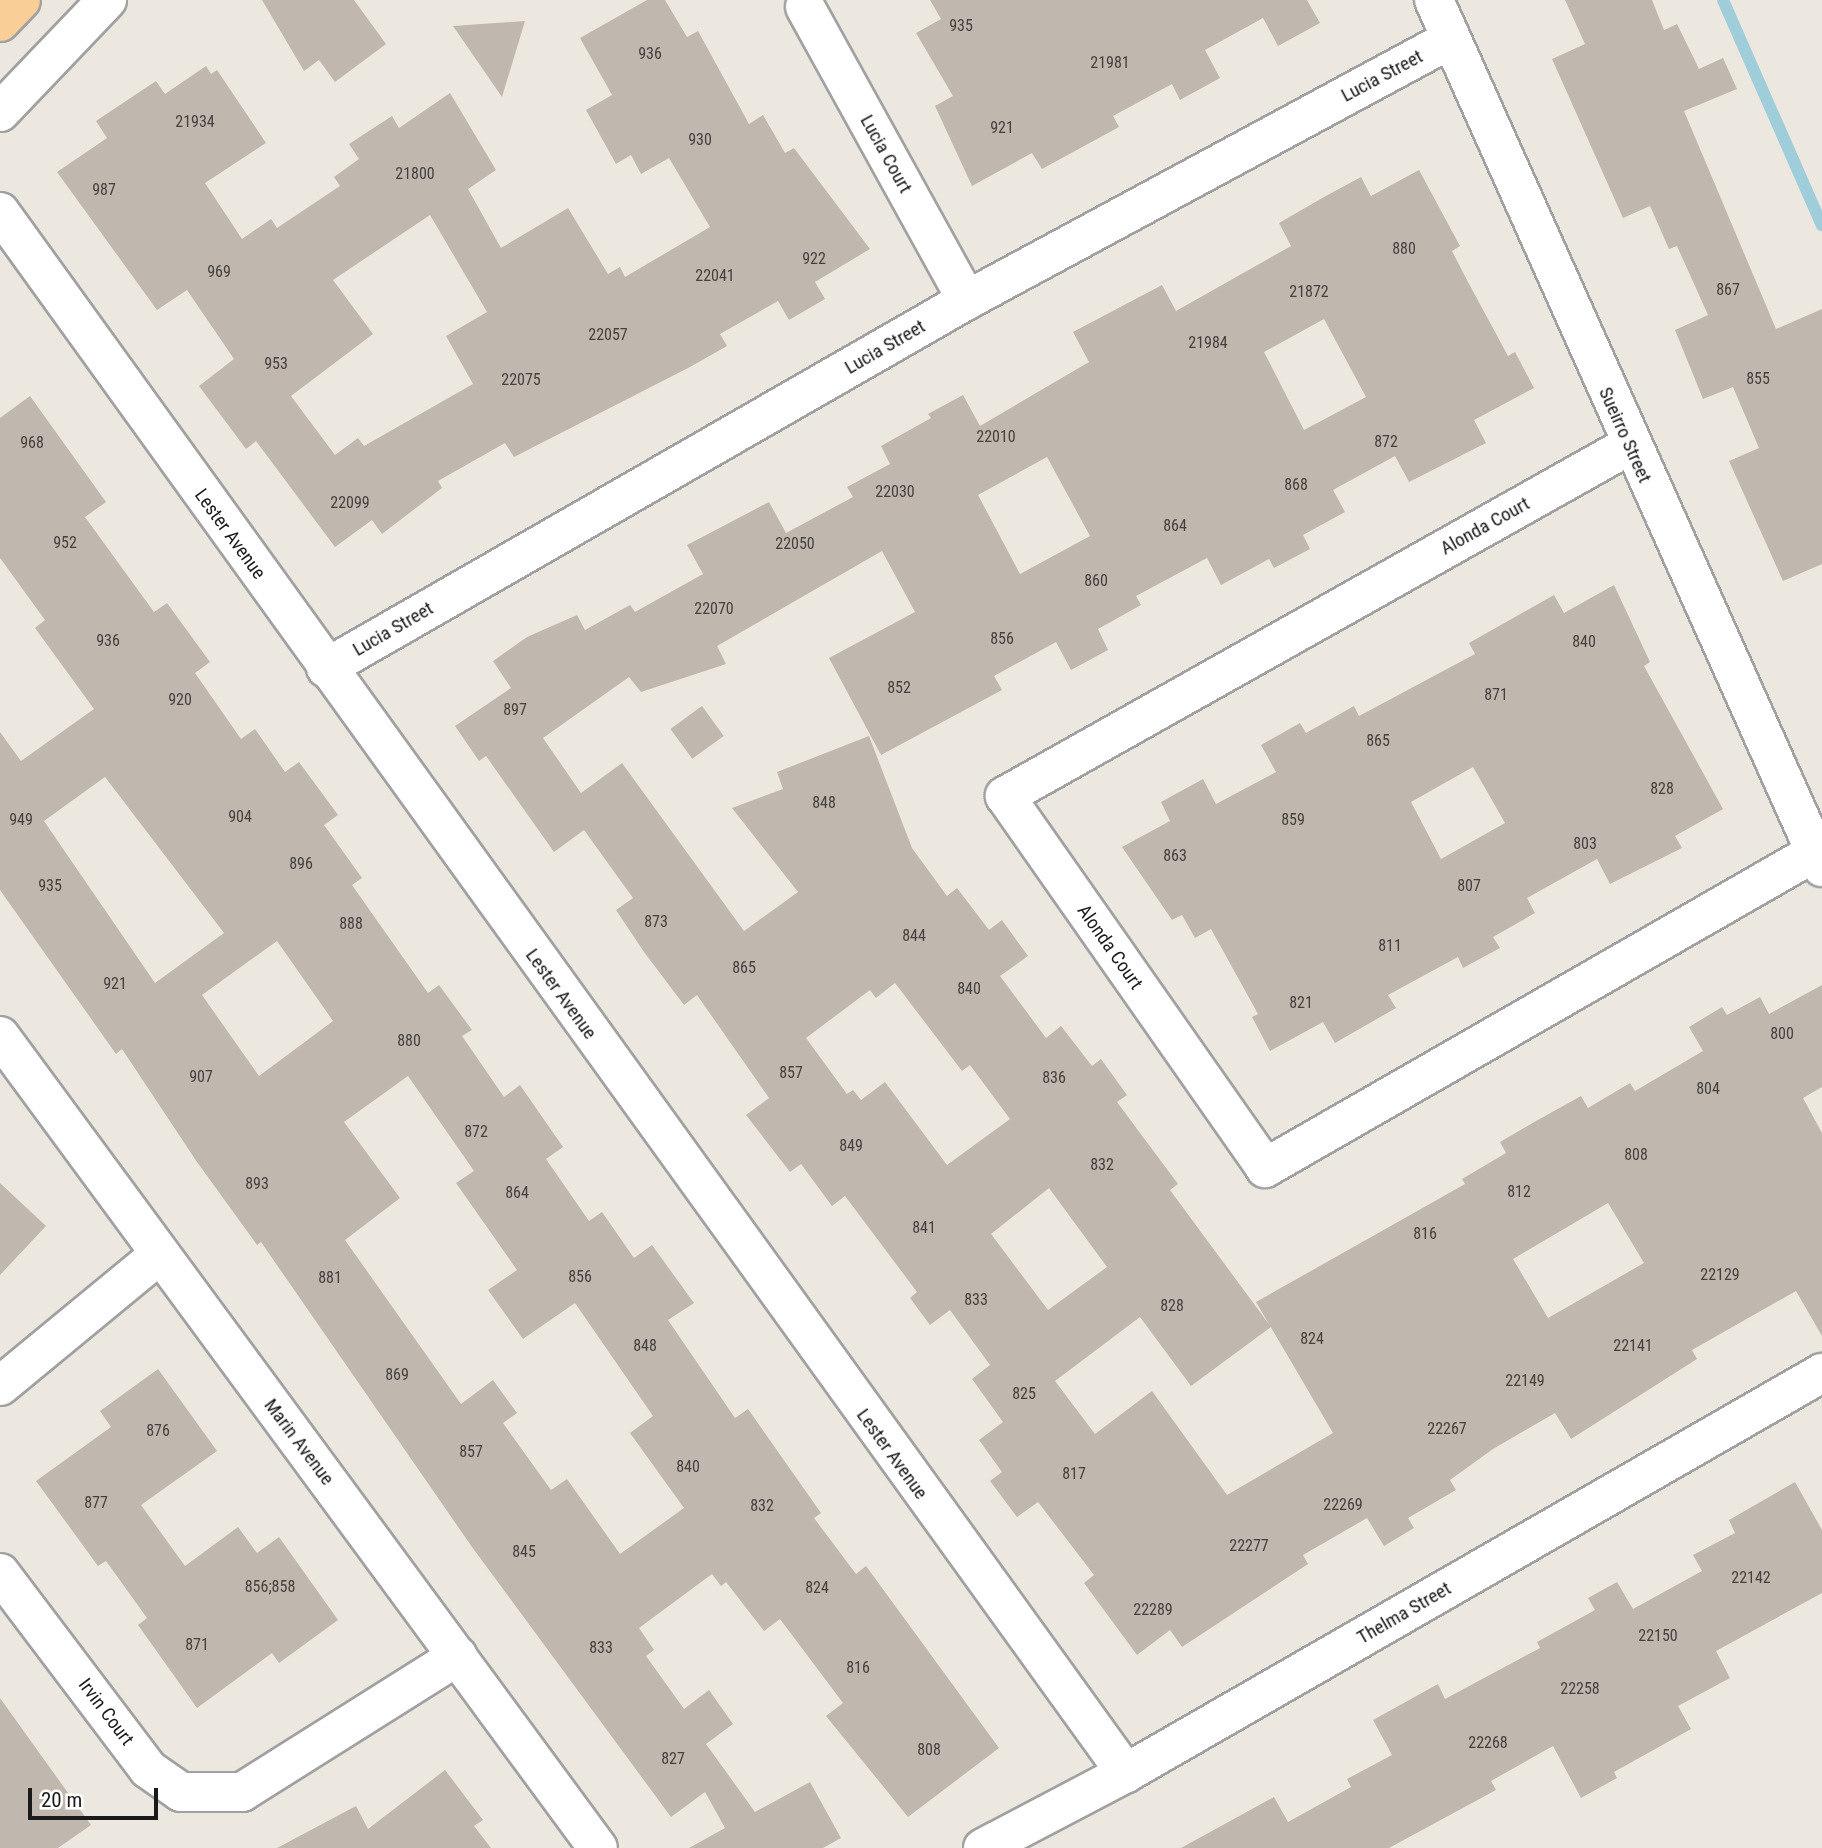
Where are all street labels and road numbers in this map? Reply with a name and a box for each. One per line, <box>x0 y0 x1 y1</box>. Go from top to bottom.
street label: Lucia Street <box>1337 45 1427 107</box>
street label: Lucia Court <box>855 111 917 197</box>
street label: Lucia Street <box>841 315 929 379</box>
street label: Sueirro Street <box>1594 384 1656 486</box>
street label: Lester Avenue <box>190 484 270 584</box>
street label: Alonda Court <box>1436 492 1534 560</box>
street label: Lucia Street <box>349 597 437 661</box>
street label: Alonda Court <box>1072 900 1148 994</box>
street label: Lester Avenue <box>521 944 601 1044</box>
street label: Marin Avenue <box>259 1394 339 1490</box>
street label: Lester Avenue <box>852 1404 932 1504</box>
street label: Thelma Street <box>1353 1577 1455 1649</box>
street label: Irvin Court <box>73 1674 139 1750</box>

